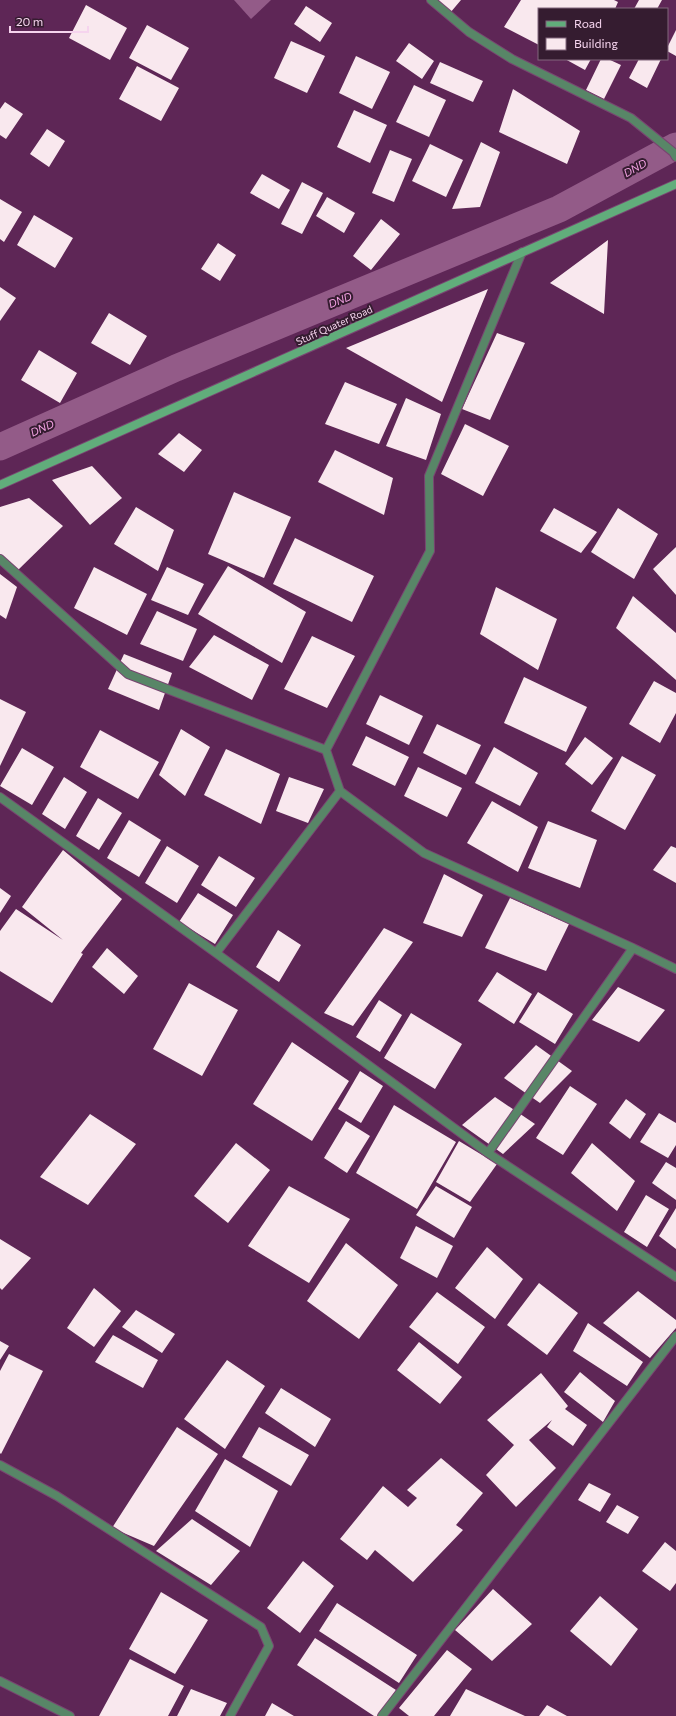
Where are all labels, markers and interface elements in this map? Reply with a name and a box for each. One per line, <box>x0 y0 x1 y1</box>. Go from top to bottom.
scale bar <box>10 8 88 34</box>
legend <box>538 8 668 60</box>
text: 20 m <box>16 14 43 28</box>
text: Road <box>574 16 602 30</box>
text: Building <box>574 36 618 50</box>
water label: DND <box>621 156 649 179</box>
water label: DND <box>326 289 354 310</box>
street label: Stuff Quater Road <box>294 303 374 347</box>
water label: DND <box>28 417 56 438</box>

